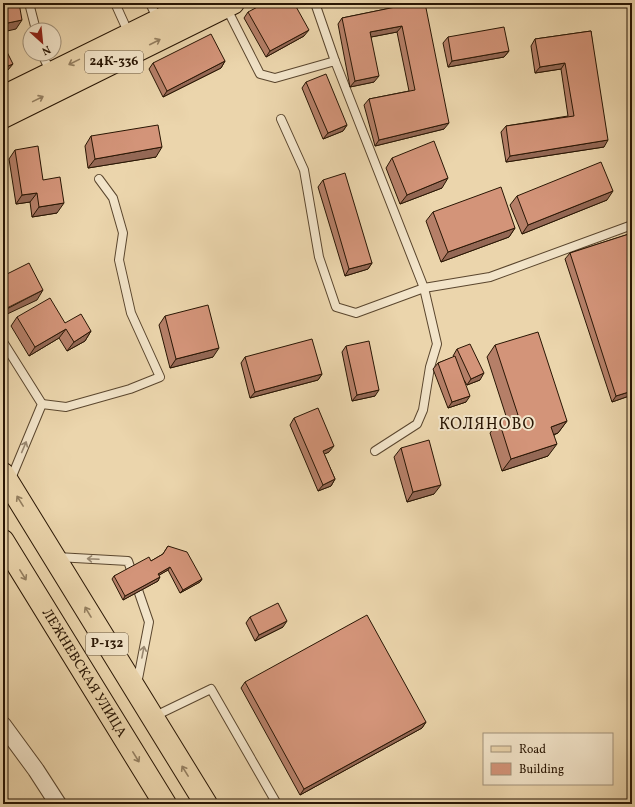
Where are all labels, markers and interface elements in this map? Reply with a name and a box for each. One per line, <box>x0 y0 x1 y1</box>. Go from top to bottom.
north arrow <box>22 22 62 62</box>
one-way arrow <box>148 38 160 45</box>
text: N <box>39 41 53 58</box>
road number: 24К-336 <box>85 51 143 73</box>
one-way arrow <box>68 59 80 67</box>
one-way arrow <box>32 95 44 102</box>
district label: КОЛЯНОВО <box>439 414 535 436</box>
one-way arrow <box>20 442 28 454</box>
one-way arrow <box>16 496 24 507</box>
one-way arrow <box>87 556 100 563</box>
one-way arrow <box>19 569 27 580</box>
street label: ЛЕЖНЕВСКАЯ УЛИЦА <box>37 605 131 741</box>
one-way arrow <box>84 607 92 618</box>
road number: Р-132 <box>86 633 128 655</box>
one-way arrow <box>140 646 148 659</box>
legend <box>483 733 613 785</box>
text: Road <box>519 742 546 758</box>
one-way arrow <box>132 751 140 763</box>
text: Building <box>519 762 564 778</box>
one-way arrow <box>181 766 189 777</box>

